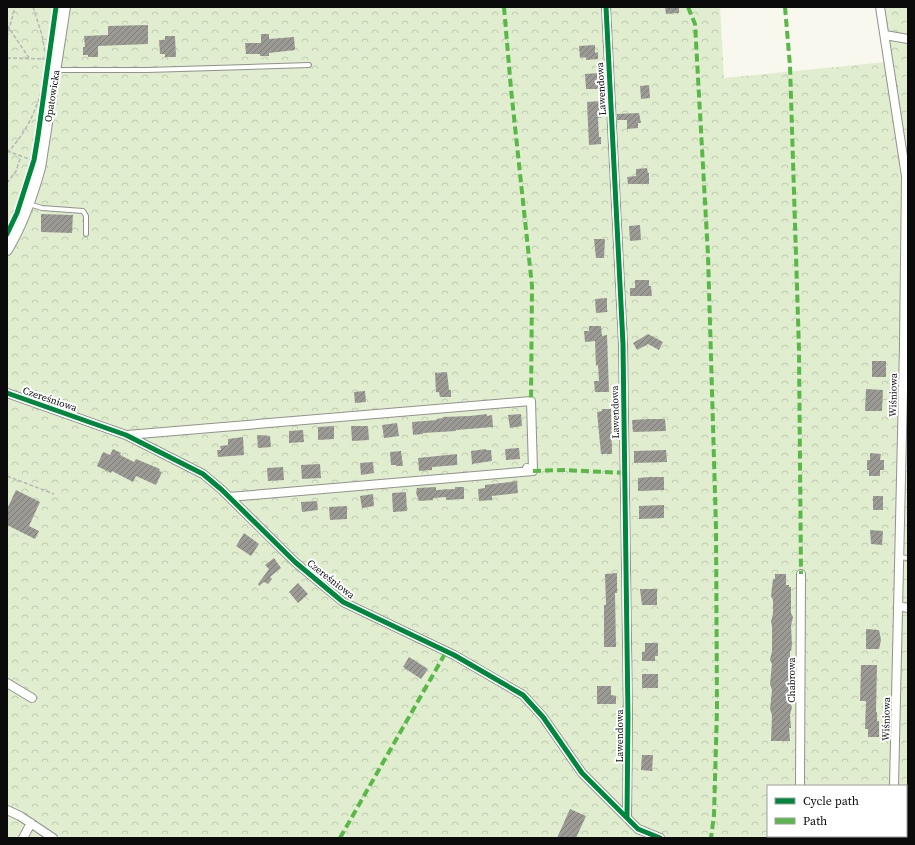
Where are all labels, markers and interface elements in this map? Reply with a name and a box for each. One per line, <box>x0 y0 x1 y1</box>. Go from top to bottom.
street label: Lawendowa <box>593 61 609 116</box>
street label: Opatowicka <box>41 68 63 123</box>
street label: Wiśniowa <box>886 372 900 417</box>
street label: Czereśniowa <box>21 384 80 415</box>
street label: Lawendowa <box>608 384 622 439</box>
street label: Czereśniowa <box>305 556 358 602</box>
street label: Chabrowa <box>785 656 798 703</box>
street label: Wiśniowa <box>879 696 893 741</box>
street label: Lawendowa <box>613 709 626 763</box>
legend <box>767 785 907 837</box>
text: Cycle path <box>803 793 859 809</box>
text: Path <box>803 813 827 829</box>

